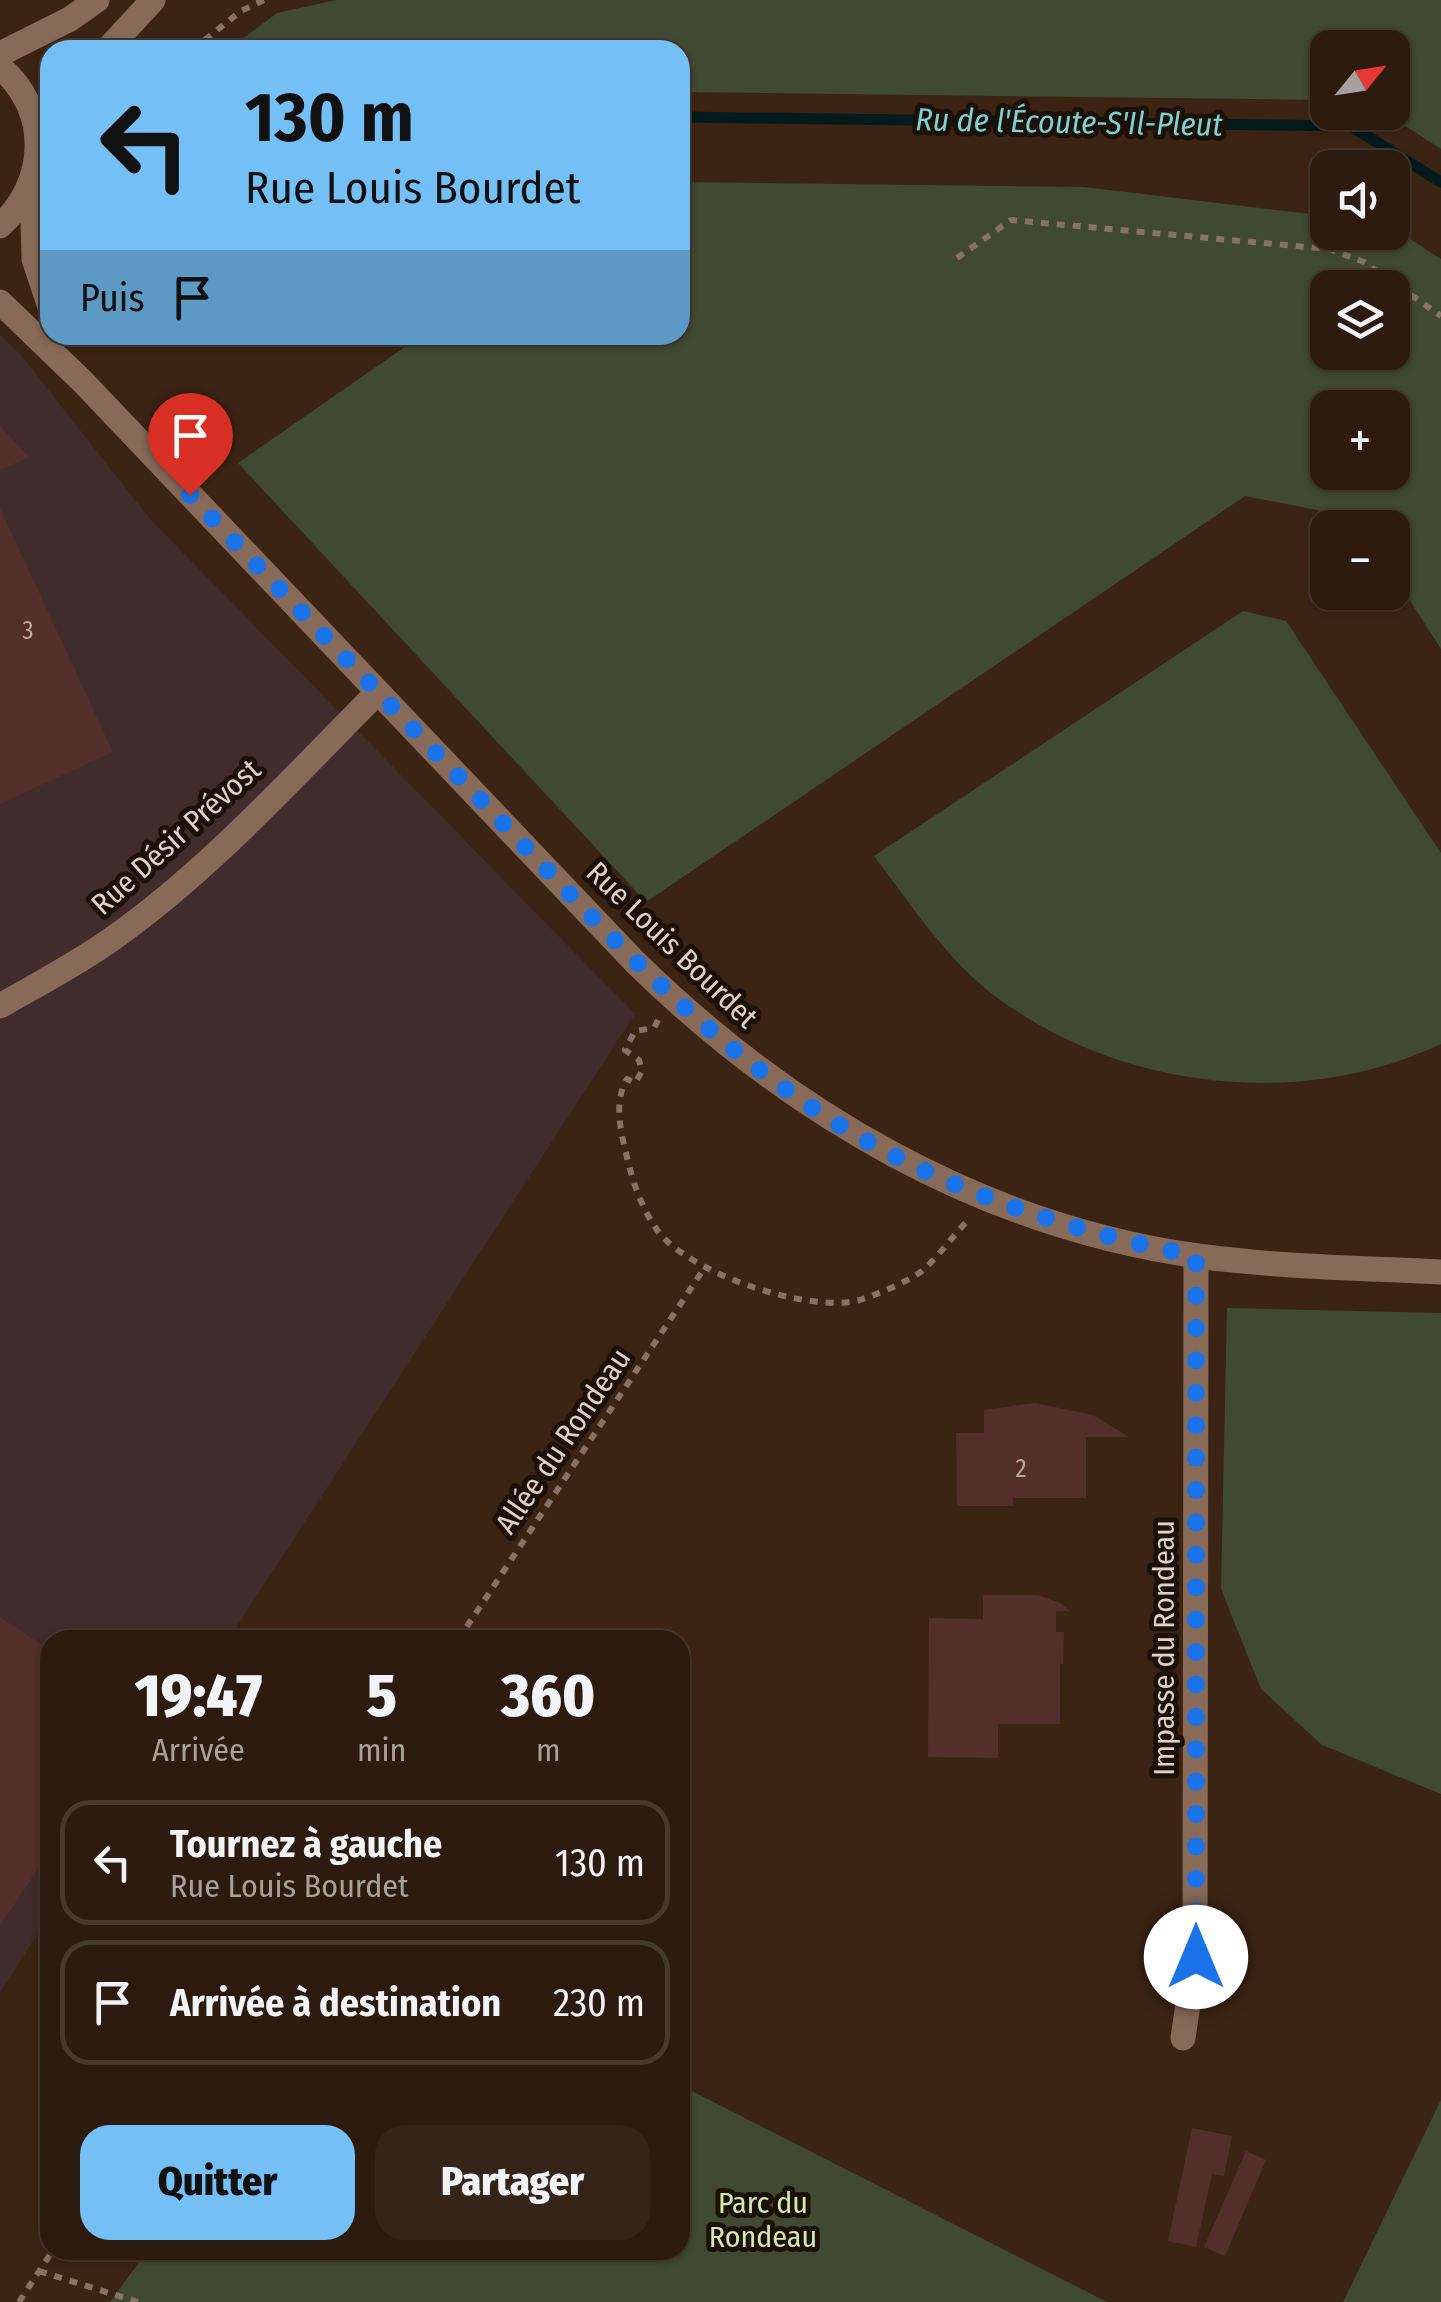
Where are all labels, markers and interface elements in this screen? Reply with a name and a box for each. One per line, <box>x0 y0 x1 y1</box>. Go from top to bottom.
north arrow <box>1310 30 1410 130</box>
map controls <box>1310 30 1410 610</box>
text: 130 m <box>245 76 414 160</box>
icon: left <box>80 80 210 210</box>
water label: Ru de l'Écoute-S'Il-Pleut <box>915 100 1224 144</box>
button: sound <box>1310 150 1410 250</box>
text: Rue Louis Bourdet <box>245 161 580 215</box>
icon: arrive <box>165 270 220 325</box>
button: layers <box>1310 270 1410 370</box>
text: Puis <box>80 275 145 321</box>
button: + <box>1310 390 1410 490</box>
pin <box>148 393 233 496</box>
icon: arrive <box>163 408 218 463</box>
button: − <box>1310 510 1410 610</box>
house number: 3 <box>22 616 34 646</box>
street label: Rue Désir Prévost <box>84 752 268 922</box>
street label: Rue Louis Bourdet <box>579 854 765 1036</box>
street label: Allée du Rondeau <box>488 1342 638 1540</box>
house number: 2 <box>1015 1454 1027 1484</box>
street label: Impasse du Rondeau <box>1146 1520 1182 1776</box>
text: 19:47 <box>135 1660 262 1732</box>
text: 5 <box>367 1660 397 1732</box>
text: 360 <box>501 1660 595 1732</box>
text: Arrivée <box>152 1731 245 1769</box>
text: min <box>357 1731 406 1769</box>
text: m <box>536 1731 561 1769</box>
text: Tournez à gauche <box>170 1821 442 1867</box>
icon: left <box>85 1835 140 1890</box>
text: 130 m <box>555 1840 645 1886</box>
text: Rue Louis Bourdet <box>170 1867 409 1905</box>
position arrow <box>1144 1905 1248 2009</box>
icon: arrive <box>85 1975 140 2030</box>
text: Arrivée à destination <box>170 1980 501 2026</box>
text: 230 m <box>553 1980 645 2026</box>
button: Quitter <box>80 2125 355 2240</box>
button: Partager <box>375 2125 650 2240</box>
park label: Parc du Rondeau <box>709 2185 817 2255</box>

